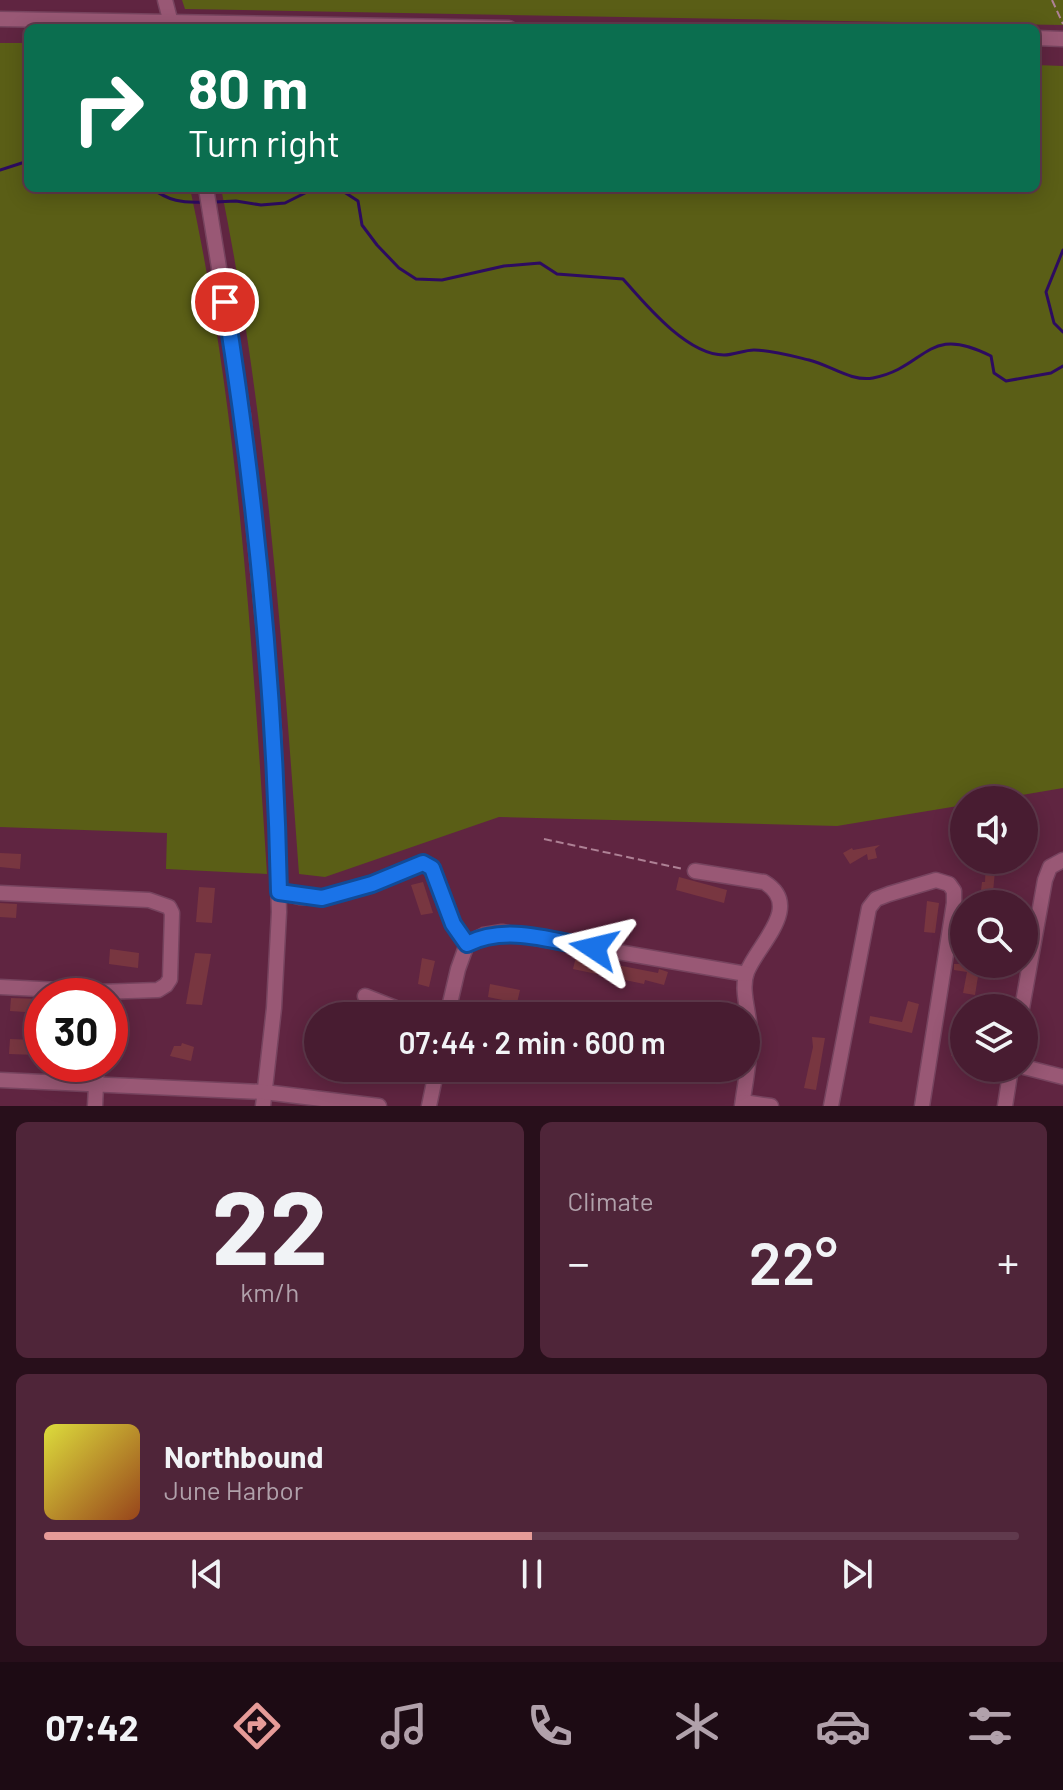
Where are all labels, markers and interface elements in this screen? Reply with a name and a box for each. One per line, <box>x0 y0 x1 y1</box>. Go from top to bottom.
text: 80 m <box>188 53 308 120</box>
icon: right <box>56 56 160 160</box>
text: Turn right <box>188 121 340 164</box>
pin <box>191 268 259 336</box>
icon: arrive <box>203 280 247 324</box>
map controls <box>950 786 1038 1082</box>
button: sound <box>950 786 1038 874</box>
button: search <box>950 890 1038 978</box>
position arrow <box>552 906 636 990</box>
speed limit sign: 30 <box>24 978 128 1082</box>
button: layers <box>950 994 1038 1082</box>
text: 07:44 · 2 min · 600 m <box>398 1024 666 1060</box>
text: 22 <box>212 1161 328 1286</box>
text: Climate <box>568 1185 654 1216</box>
text: 22° <box>749 1225 838 1297</box>
text: − <box>568 1235 590 1288</box>
text: + <box>997 1235 1019 1288</box>
text: km/h <box>240 1276 299 1307</box>
text: Northbound <box>164 1438 323 1474</box>
text: June Harbor <box>164 1474 303 1505</box>
icon: previous <box>185 1552 229 1596</box>
icon: pause <box>510 1552 554 1596</box>
icon: next <box>835 1552 879 1596</box>
icon: directions <box>229 1698 285 1754</box>
icon: music <box>376 1698 432 1754</box>
icon: phone <box>522 1698 578 1754</box>
icon: climate <box>669 1698 725 1754</box>
icon: car <box>815 1698 871 1754</box>
icon: filters <box>962 1698 1018 1754</box>
text: 07:42 <box>45 1705 139 1748</box>

